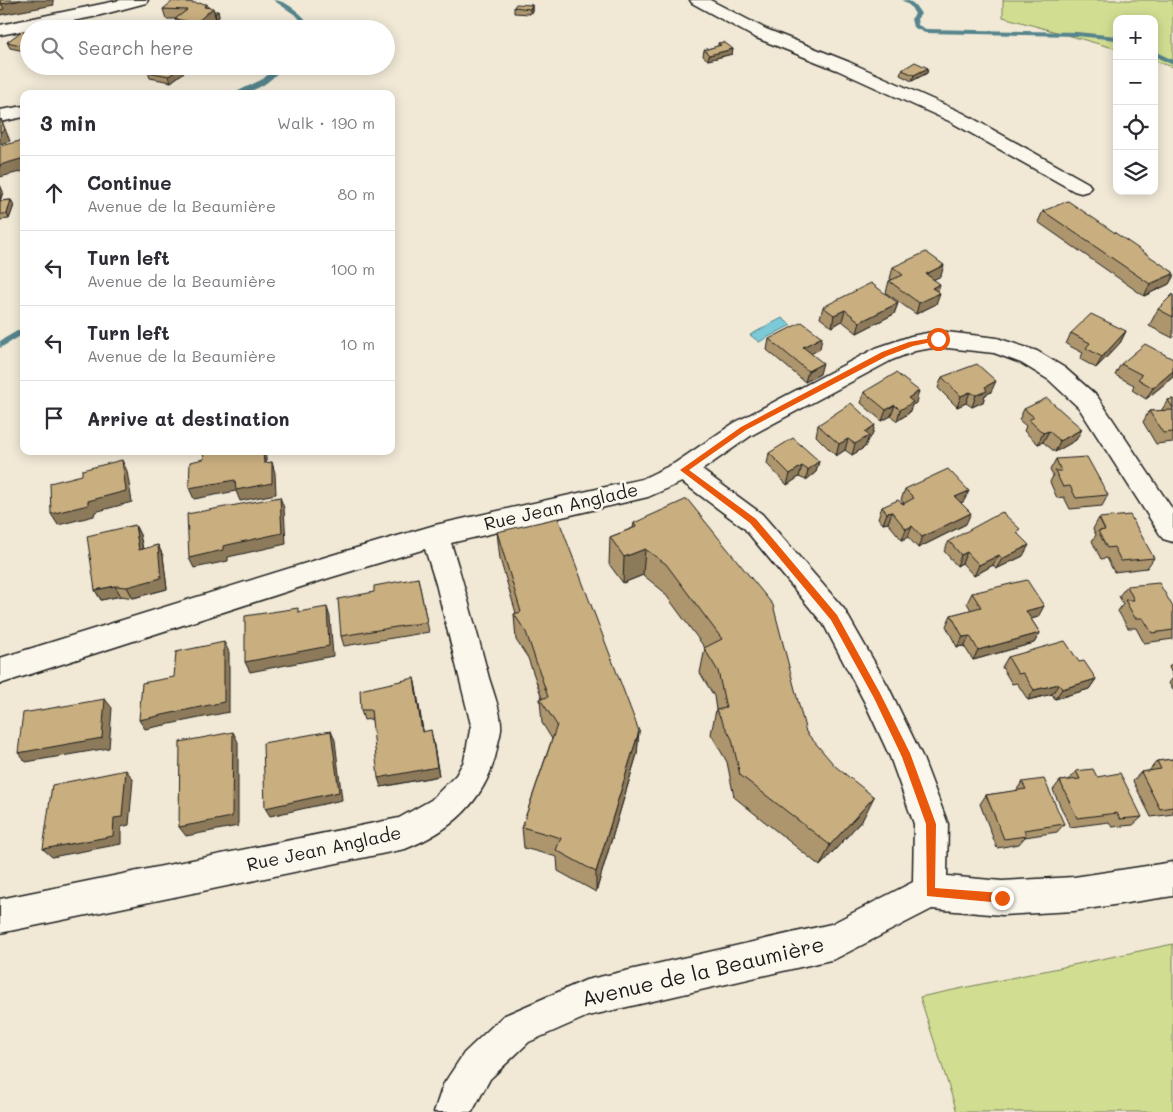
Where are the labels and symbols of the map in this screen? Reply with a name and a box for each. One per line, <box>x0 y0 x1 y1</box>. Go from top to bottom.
route start <box>927 328 950 351</box>
street label: Rue Jean Anglade <box>481 477 640 535</box>
street label: Rue Jean Anglade <box>244 820 403 876</box>
route end <box>991 887 1014 910</box>
street label: Avenue de la Beaumière <box>579 930 826 1012</box>

